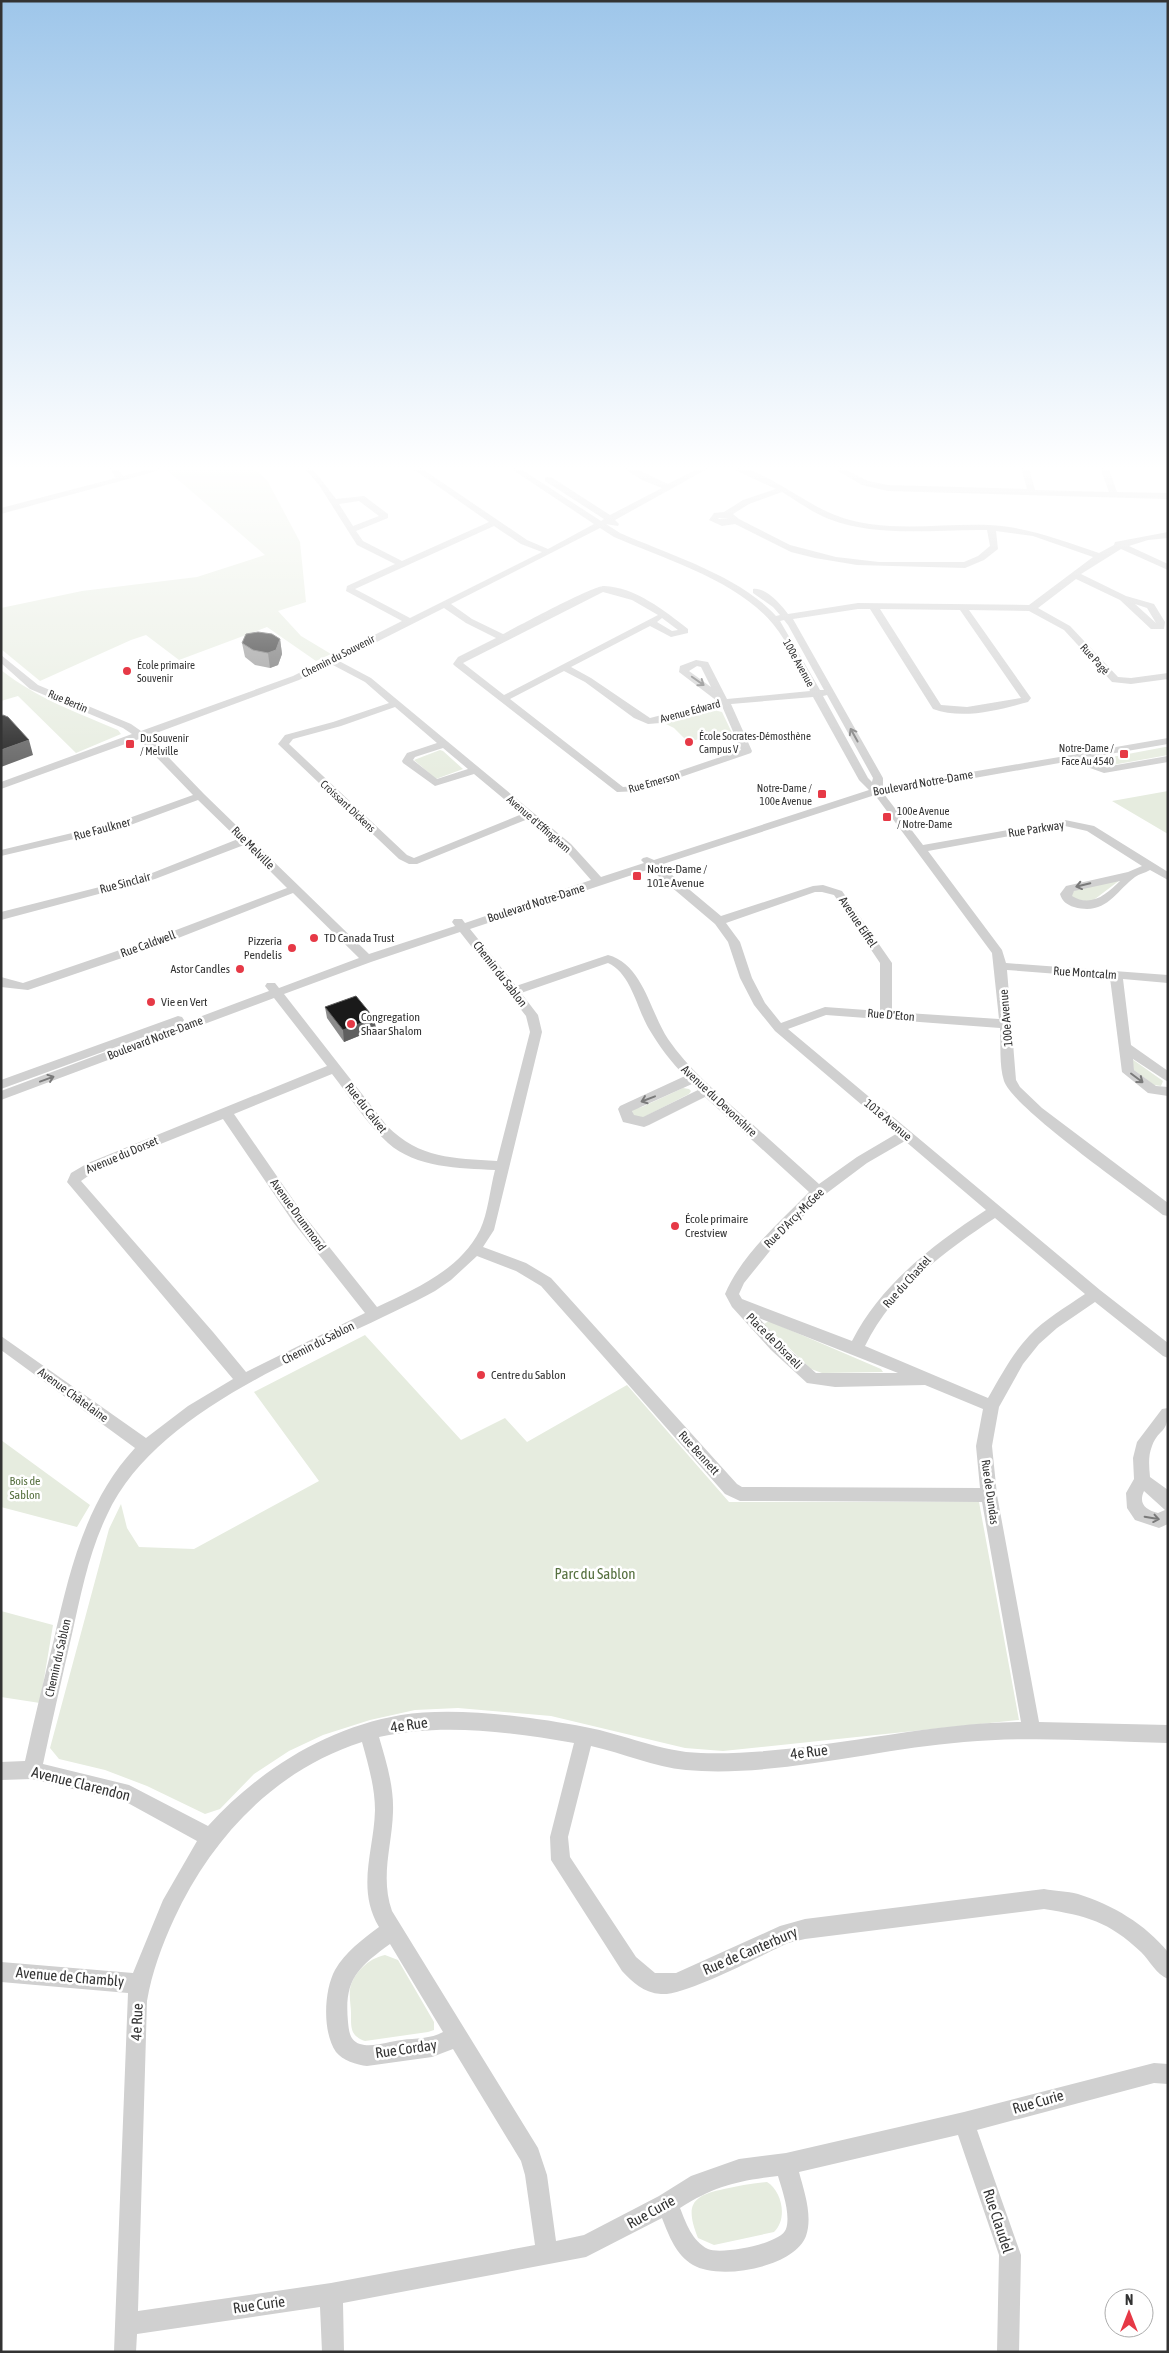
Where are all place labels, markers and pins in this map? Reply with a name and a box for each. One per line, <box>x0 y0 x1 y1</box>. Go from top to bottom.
place label: École primaire Souvenir <box>137 659 195 684</box>
marker: École primaire Souvenir <box>121 665 133 677</box>
place label: École Socrates-Démosthène Campus V <box>699 730 811 755</box>
place label: Du Souvenir / Melville <box>140 732 189 757</box>
marker: École Socrates-Démosthène Campus V <box>683 736 695 748</box>
marker: Du Souvenir / Melville <box>124 738 136 750</box>
place label: Notre-Dame / Face Au 4540 <box>1059 742 1114 767</box>
marker: Notre-Dame / Face Au 4540 <box>1118 748 1130 760</box>
place label: Notre-Dame / 100e Avenue <box>757 782 812 807</box>
marker: Notre-Dame / 100e Avenue <box>816 788 828 800</box>
place label: 100e Avenue / Notre-Dame <box>897 805 952 830</box>
marker: 100e Avenue / Notre-Dame <box>881 811 893 823</box>
place label: Notre-Dame / 101e Avenue <box>647 862 707 890</box>
marker: Notre-Dame / 101e Avenue <box>631 870 643 882</box>
place label: TD Canada Trust <box>324 931 395 945</box>
marker: TD Canada Trust <box>308 932 320 944</box>
place label: Pizzeria Pendelis <box>244 934 282 962</box>
marker: Pizzeria Pendelis <box>286 942 298 954</box>
place label: Astor Candles <box>170 962 230 976</box>
marker: Astor Candles <box>234 963 246 975</box>
place label: Vie en Vert <box>161 995 208 1009</box>
marker: Vie en Vert <box>145 996 157 1008</box>
place label: Congregation Shaar Shalom <box>361 1010 422 1038</box>
marker: Congregation Shaar Shalom <box>345 1018 357 1030</box>
place label: École primaire Crestview <box>685 1212 748 1240</box>
marker: École primaire Crestview <box>669 1220 681 1232</box>
place label: Centre du Sablon <box>491 1368 566 1382</box>
marker: Centre du Sablon <box>475 1369 487 1381</box>

